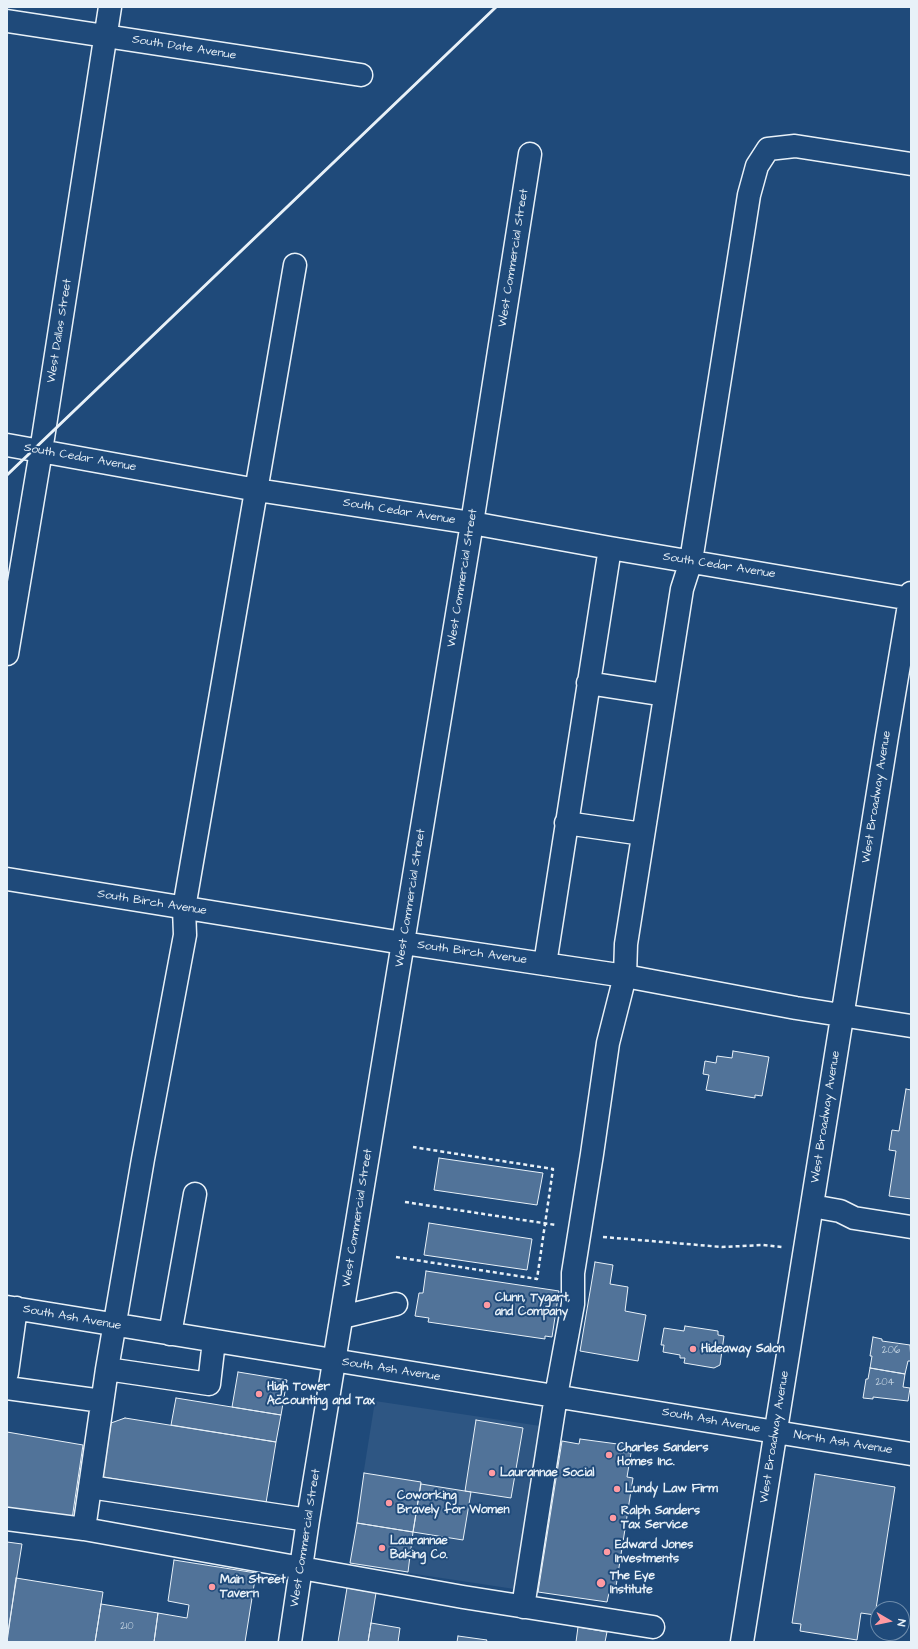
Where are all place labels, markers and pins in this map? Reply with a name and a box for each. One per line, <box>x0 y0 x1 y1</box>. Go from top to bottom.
place label: Clunn, Tygart, and Company <box>495 1291 570 1319</box>
marker: Clunn, Tygart, and Company <box>482 1300 492 1310</box>
place label: Hideaway Salon <box>701 1342 784 1356</box>
marker: Hideaway Salon <box>688 1344 698 1354</box>
place label: High Tower Accounting and Tax <box>267 1380 375 1408</box>
marker: High Tower Accounting and Tax <box>254 1389 264 1399</box>
place label: Charles Sanders Homes Inc. <box>617 1441 708 1469</box>
marker: Charles Sanders Homes Inc. <box>604 1450 614 1460</box>
place label: Laurannae Social <box>500 1466 594 1480</box>
marker: Laurannae Social <box>487 1468 497 1478</box>
place label: Lundy Law Firm <box>625 1482 718 1496</box>
marker: Lundy Law Firm <box>612 1484 622 1494</box>
place label: Coworking Bravely for Women <box>397 1489 509 1517</box>
marker: Coworking Bravely for Women <box>384 1498 394 1508</box>
place label: Ralph Sanders Tax Service <box>621 1504 700 1532</box>
marker: Ralph Sanders Tax Service <box>608 1513 618 1523</box>
place label: Laurannae Baking Co. <box>390 1534 448 1562</box>
place label: Edward Jones Investments <box>615 1538 693 1566</box>
marker: Laurannae Baking Co. <box>377 1543 387 1553</box>
marker: Edward Jones Investments <box>602 1547 612 1557</box>
place label: The Eye Institute <box>610 1569 655 1597</box>
place label: Main Street Tavern <box>220 1573 286 1601</box>
marker: The Eye Institute <box>595 1577 607 1589</box>
marker: Main Street Tavern <box>207 1582 217 1592</box>

